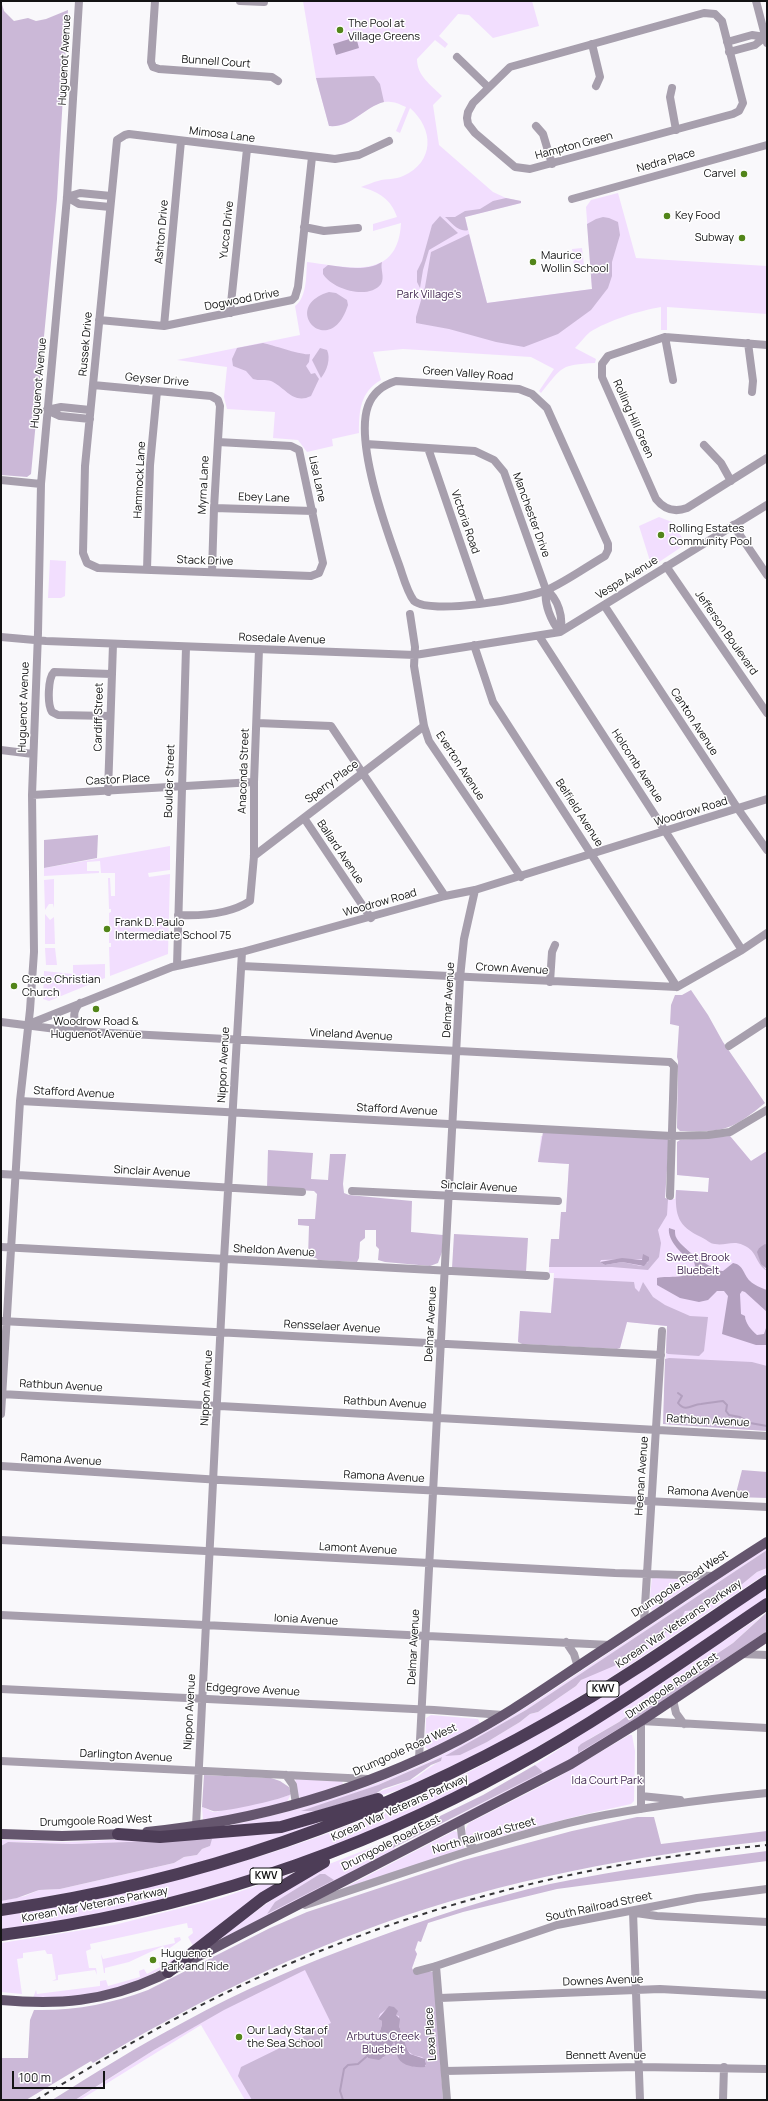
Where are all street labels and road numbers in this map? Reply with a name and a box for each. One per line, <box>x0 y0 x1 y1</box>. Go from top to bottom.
street label: Huguenot Avenue <box>56 14 74 106</box>
street label: Bunnell Court <box>181 53 251 71</box>
street label: Mimosa Lane <box>188 124 256 146</box>
street label: Hampton Green <box>534 129 614 163</box>
street label: Nedra Place <box>635 146 697 176</box>
street label: Ashton Drive <box>153 199 171 265</box>
street label: Yucca Drive <box>217 200 237 260</box>
street label: Dogwood Drive <box>203 286 281 314</box>
street label: Russek Drive <box>77 311 95 377</box>
street label: Huguenot Avenue <box>28 337 50 429</box>
street label: Green Valley Road <box>422 364 514 384</box>
street label: Geyser Drive <box>125 371 189 389</box>
street label: Rolling Hill Green <box>610 378 656 460</box>
street label: Hammock Lane <box>131 441 149 519</box>
street label: Myrna Lane <box>196 455 212 515</box>
street label: Lisa Lane <box>306 455 328 503</box>
street label: Manchester Drive <box>510 471 552 559</box>
street label: Victoria Road <box>448 488 482 556</box>
street label: Ebey Lane <box>238 491 290 505</box>
street label: Stack Drive <box>176 553 234 569</box>
street label: Vespa Avenue <box>594 554 660 602</box>
street label: Jefferson Boulevard <box>692 588 760 678</box>
street label: Rosedale Avenue <box>238 631 326 647</box>
street label: Huguenot Avenue <box>16 661 32 753</box>
street label: Cardiff Street <box>92 683 106 751</box>
street label: Canton Avenue <box>667 686 721 758</box>
street label: Holcomb Avenue <box>608 727 666 805</box>
street label: Anaconda Street <box>236 728 252 814</box>
street label: Everton Avenue <box>433 729 487 803</box>
street label: Boulder Street <box>162 744 178 818</box>
street label: Sperry Place <box>303 758 361 806</box>
street label: Castor Place <box>86 772 150 788</box>
street label: Belfield Avenue <box>552 777 606 849</box>
street label: Woodrow Road <box>653 795 729 829</box>
street label: Ballard Avenue <box>314 817 366 887</box>
street label: Woodrow Road <box>342 886 418 920</box>
street label: Crown Avenue <box>475 961 549 977</box>
street label: Delmar Avenue <box>440 962 458 1038</box>
street label: Vineland Avenue <box>309 1026 393 1044</box>
street label: Nippon Avenue <box>215 1027 233 1103</box>
street label: Stafford Avenue <box>33 1084 115 1102</box>
street label: Stafford Avenue <box>356 1101 438 1119</box>
street label: Sinclair Avenue <box>113 1163 191 1181</box>
street label: Sinclair Avenue <box>440 1178 518 1196</box>
street label: Sheldon Avenue <box>233 1242 315 1260</box>
street label: Delmar Avenue <box>422 1286 440 1362</box>
street label: Rensselaer Avenue <box>283 1318 381 1336</box>
street label: Nippon Avenue <box>198 1350 216 1426</box>
street label: Rathbun Avenue <box>19 1377 103 1395</box>
street label: Rathbun Avenue <box>343 1394 427 1412</box>
street label: Rathbun Avenue <box>666 1412 750 1430</box>
street label: Heenan Avenue <box>633 1436 651 1516</box>
street label: Ramona Avenue <box>20 1451 102 1469</box>
street label: Ramona Avenue <box>343 1468 425 1486</box>
street label: Ramona Avenue <box>667 1484 749 1502</box>
street label: Lamont Avenue <box>319 1540 397 1558</box>
street label: Drumgoole Road West <box>629 1548 731 1620</box>
street label: Korean War Veterans Parkway <box>614 1577 744 1671</box>
street label: Delmar Avenue <box>405 1609 423 1685</box>
street label: Ionia Avenue <box>274 1612 338 1628</box>
street label: Drumgoole Road East <box>623 1650 721 1722</box>
street label: Nippon Avenue <box>181 1674 199 1750</box>
street label: Edgegrove Avenue <box>206 1681 300 1699</box>
road number: KWV <box>587 1681 619 1697</box>
street label: Drumgoole Road West <box>351 1721 459 1779</box>
street label: Darlington Avenue <box>79 1747 173 1765</box>
street label: Korean War Veterans Parkway <box>329 1772 471 1844</box>
street label: Drumgoole Road West <box>40 1812 152 1830</box>
street label: Drumgoole Road East <box>340 1812 442 1874</box>
street label: North Railroad Street <box>431 1815 537 1857</box>
road number: KWV <box>250 1868 282 1884</box>
street label: Korean War Veterans Parkway <box>21 1884 169 1926</box>
street label: South Railroad Street <box>544 1889 654 1925</box>
street label: Downes Avenue <box>562 1973 644 1989</box>
street label: Lexa Place <box>423 2007 439 2061</box>
street label: Bennett Avenue <box>566 2049 646 2063</box>

